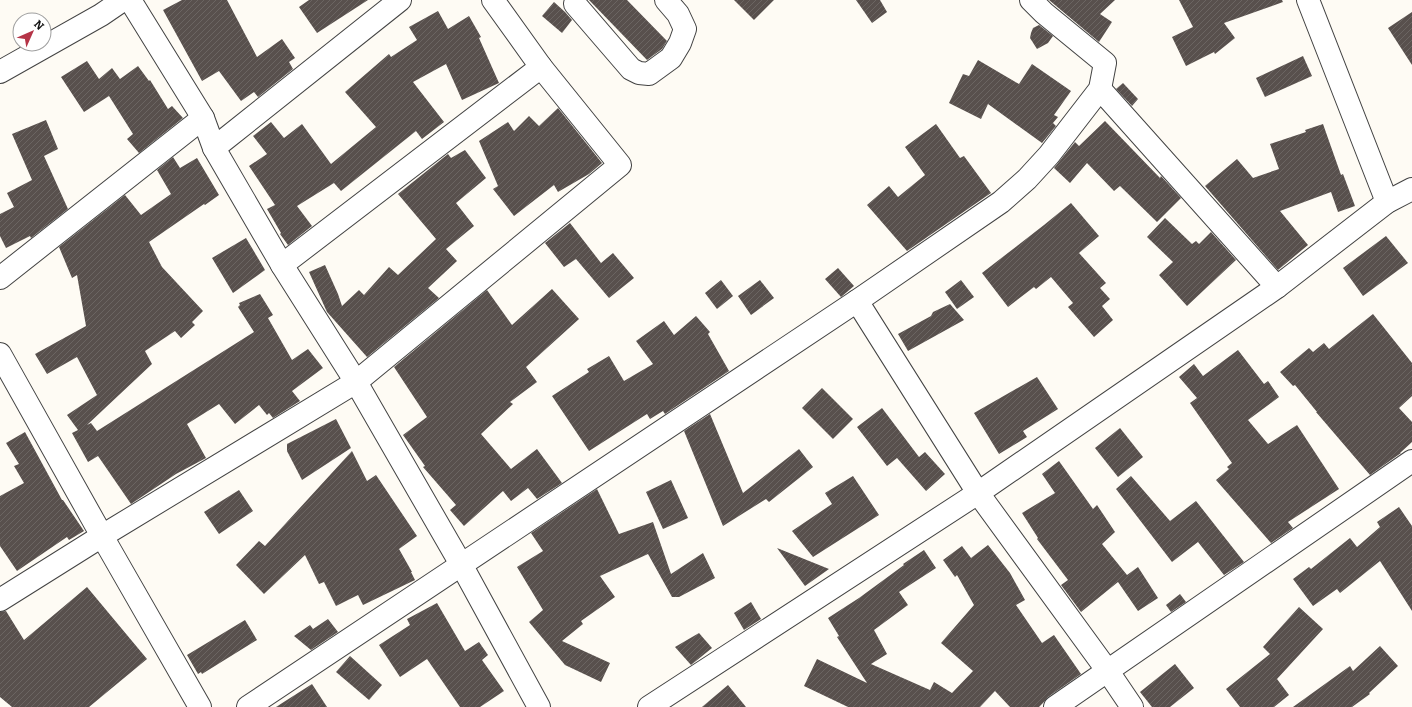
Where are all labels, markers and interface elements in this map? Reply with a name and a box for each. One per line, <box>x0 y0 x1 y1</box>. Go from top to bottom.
north arrow <box>12 12 52 52</box>
text: N <box>31 18 47 33</box>

